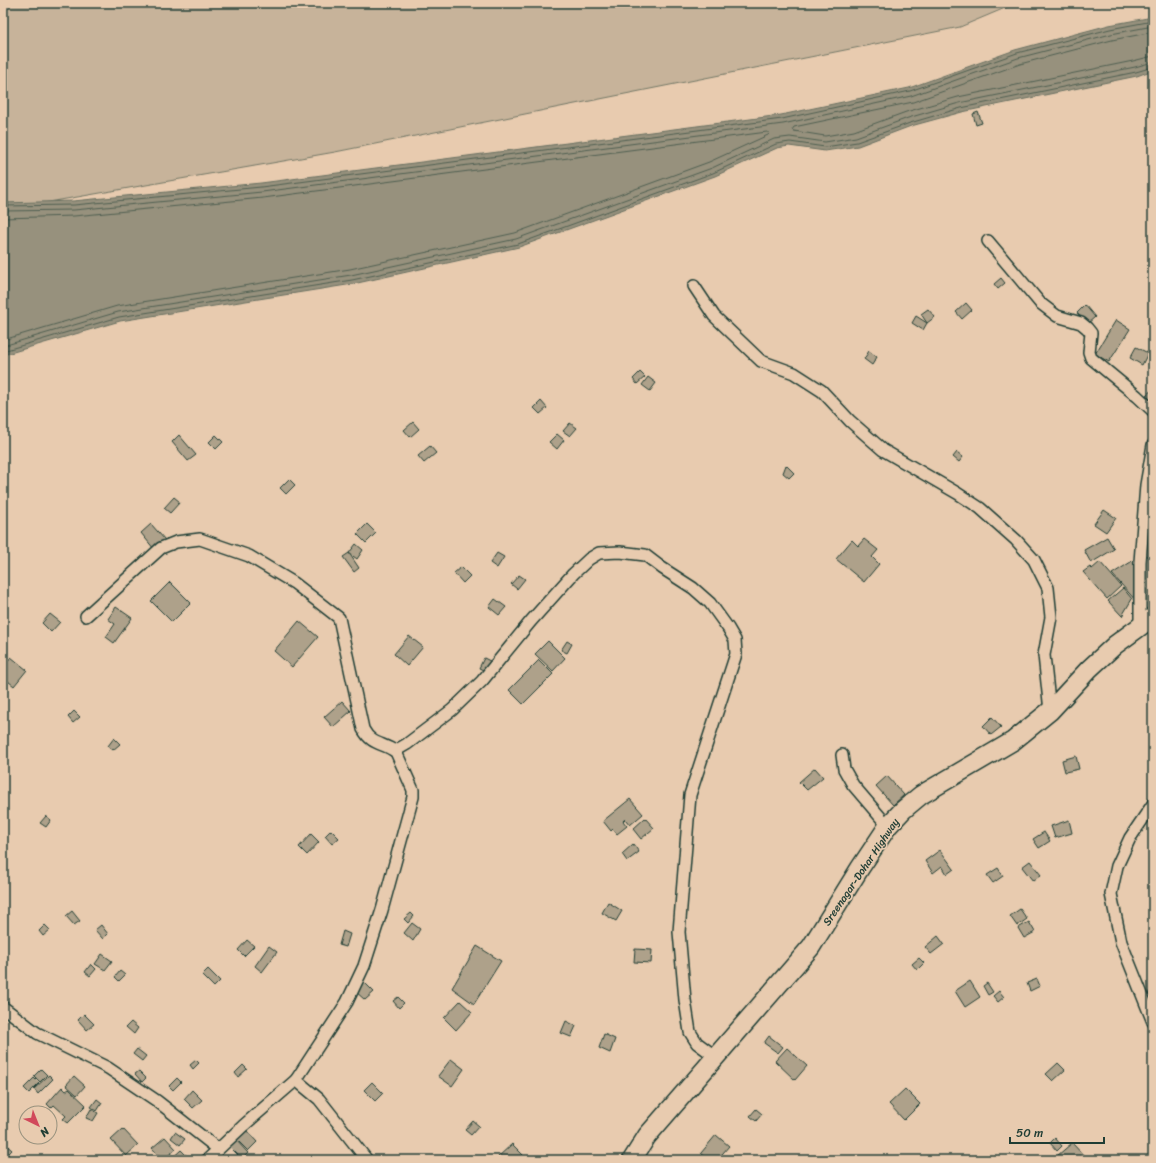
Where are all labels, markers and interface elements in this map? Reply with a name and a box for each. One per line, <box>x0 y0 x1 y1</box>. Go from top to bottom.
street label: Sreenagar-Dohar Highway <box>818 814 904 930</box>
north arrow <box>18 1105 58 1145</box>
scale bar <box>1010 1119 1104 1145</box>
text: N <box>35 1122 54 1142</box>
text: 50 m <box>1016 1122 1043 1144</box>

